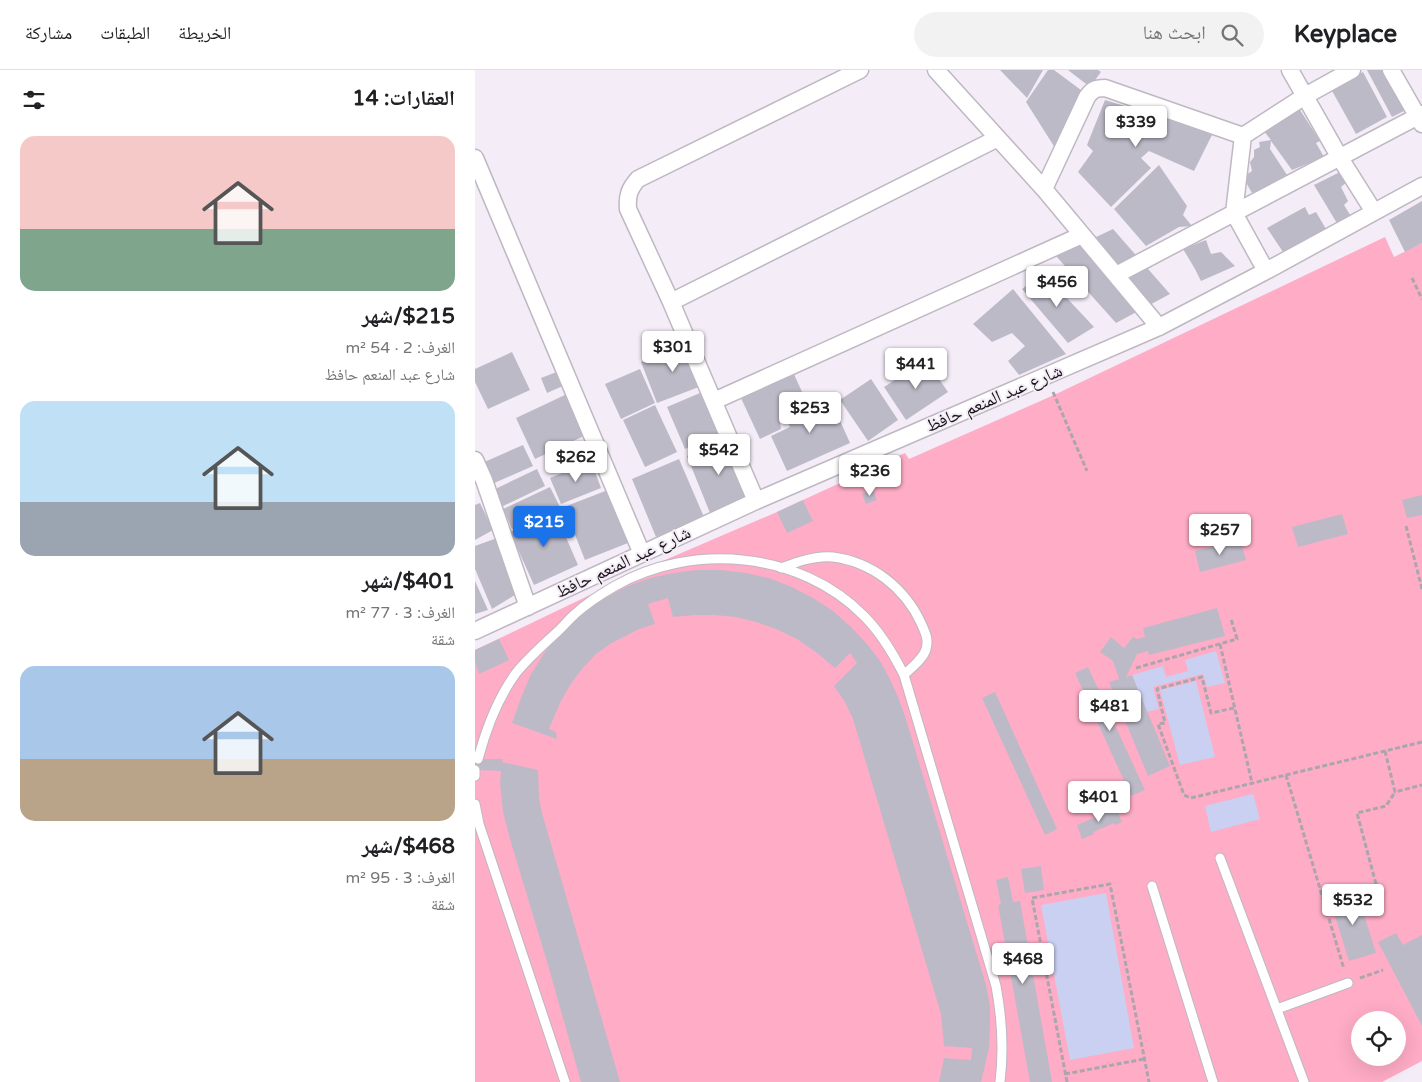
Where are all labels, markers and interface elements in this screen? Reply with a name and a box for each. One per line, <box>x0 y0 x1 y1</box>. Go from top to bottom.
search box <box>914 12 1264 57</box>
text: Keyplace <box>1294 20 1397 49</box>
icon: search <box>1218 21 1246 49</box>
text: مشاركة <box>25 22 72 44</box>
text: الطبقات <box>100 22 150 44</box>
text: الخريطة <box>178 22 231 44</box>
text: ابحث هنا <box>1143 22 1206 44</box>
icon: filters <box>20 86 48 114</box>
text: العقارات: 14 <box>352 86 455 111</box>
pin: $339 <box>1106 106 1166 148</box>
text: $339 <box>1116 112 1156 132</box>
icon: home <box>193 168 283 258</box>
pin: $456 <box>1027 266 1087 308</box>
text: $456 <box>1037 272 1077 292</box>
text: $215/شهر <box>362 304 455 329</box>
pin: $301 <box>643 330 703 373</box>
text: $301 <box>653 337 693 357</box>
text: الغرف: 2 · 54 m² <box>345 338 455 358</box>
pin: $441 <box>886 348 946 390</box>
text: $441 <box>896 354 936 374</box>
street label: شارع عبد المنعم حافظ <box>922 359 1066 438</box>
text: شارع عبد المنعم حافظ <box>325 365 455 385</box>
pin: $253 <box>780 392 840 434</box>
text: $253 <box>790 398 830 418</box>
icon: home <box>193 433 283 523</box>
pin: $542 <box>689 434 749 476</box>
pin: $262 <box>546 440 606 483</box>
text: $542 <box>699 440 739 460</box>
text: $262 <box>556 447 596 467</box>
pin: $236 <box>840 454 900 497</box>
text: $236 <box>850 461 890 481</box>
pin: $215 <box>514 506 574 548</box>
text: $215 <box>524 512 564 532</box>
pin: $257 <box>1190 514 1250 556</box>
text: $257 <box>1200 520 1240 540</box>
street label: شارع عبد المنعم حافظ <box>552 521 694 604</box>
text: $401/شهر <box>362 569 455 594</box>
text: الغرف: 3 · 77 m² <box>345 603 455 623</box>
text: شقة <box>431 630 455 650</box>
pin: $481 <box>1080 690 1140 732</box>
text: $481 <box>1090 696 1130 716</box>
icon: home <box>193 698 283 788</box>
pin: $401 <box>1069 780 1129 823</box>
text: $401 <box>1079 787 1119 807</box>
text: $468/شهر <box>362 834 455 859</box>
text: الغرف: 3 · 95 m² <box>345 868 455 888</box>
pin: $532 <box>1323 884 1383 926</box>
text: $532 <box>1333 890 1373 910</box>
text: شقة <box>431 895 455 915</box>
pin: $468 <box>993 942 1053 985</box>
text: $468 <box>1003 949 1043 969</box>
map controls <box>1351 1011 1406 1066</box>
button: locate <box>1351 1011 1406 1066</box>

